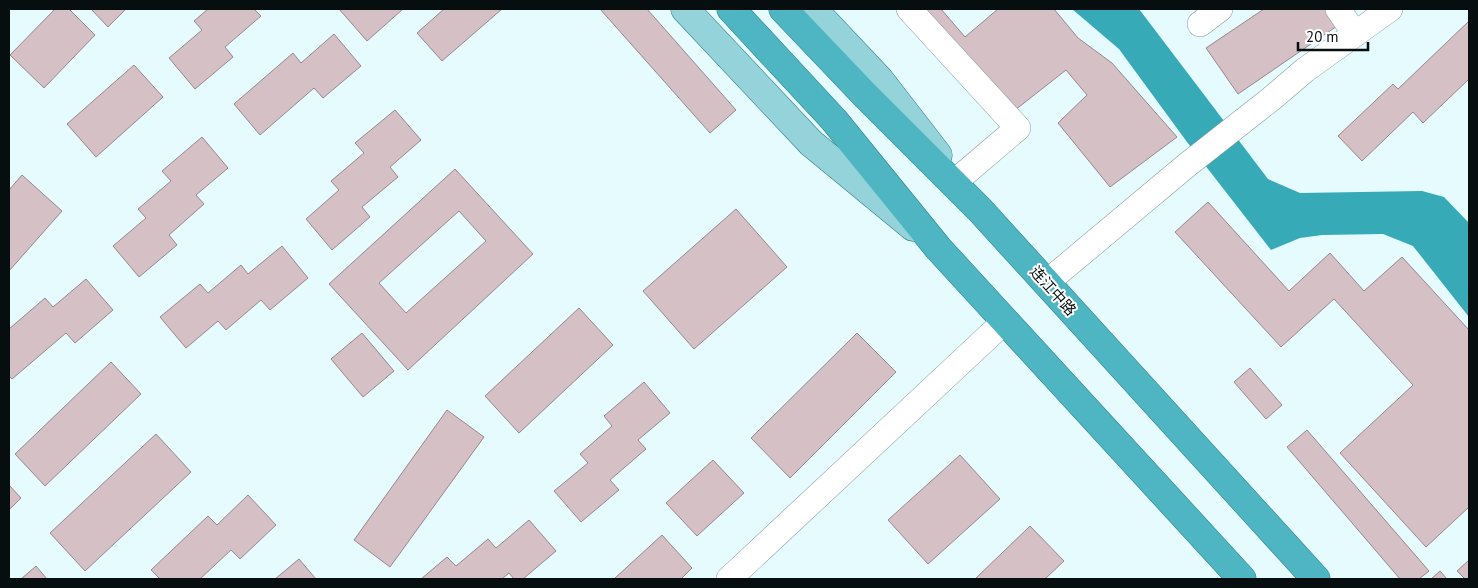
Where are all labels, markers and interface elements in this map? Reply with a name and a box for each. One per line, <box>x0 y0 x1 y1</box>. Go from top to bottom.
scale bar <box>1298 20 1368 52</box>
text: 20 m <box>1306 27 1339 46</box>
street label: 连江中路 <box>1026 262 1081 319</box>

